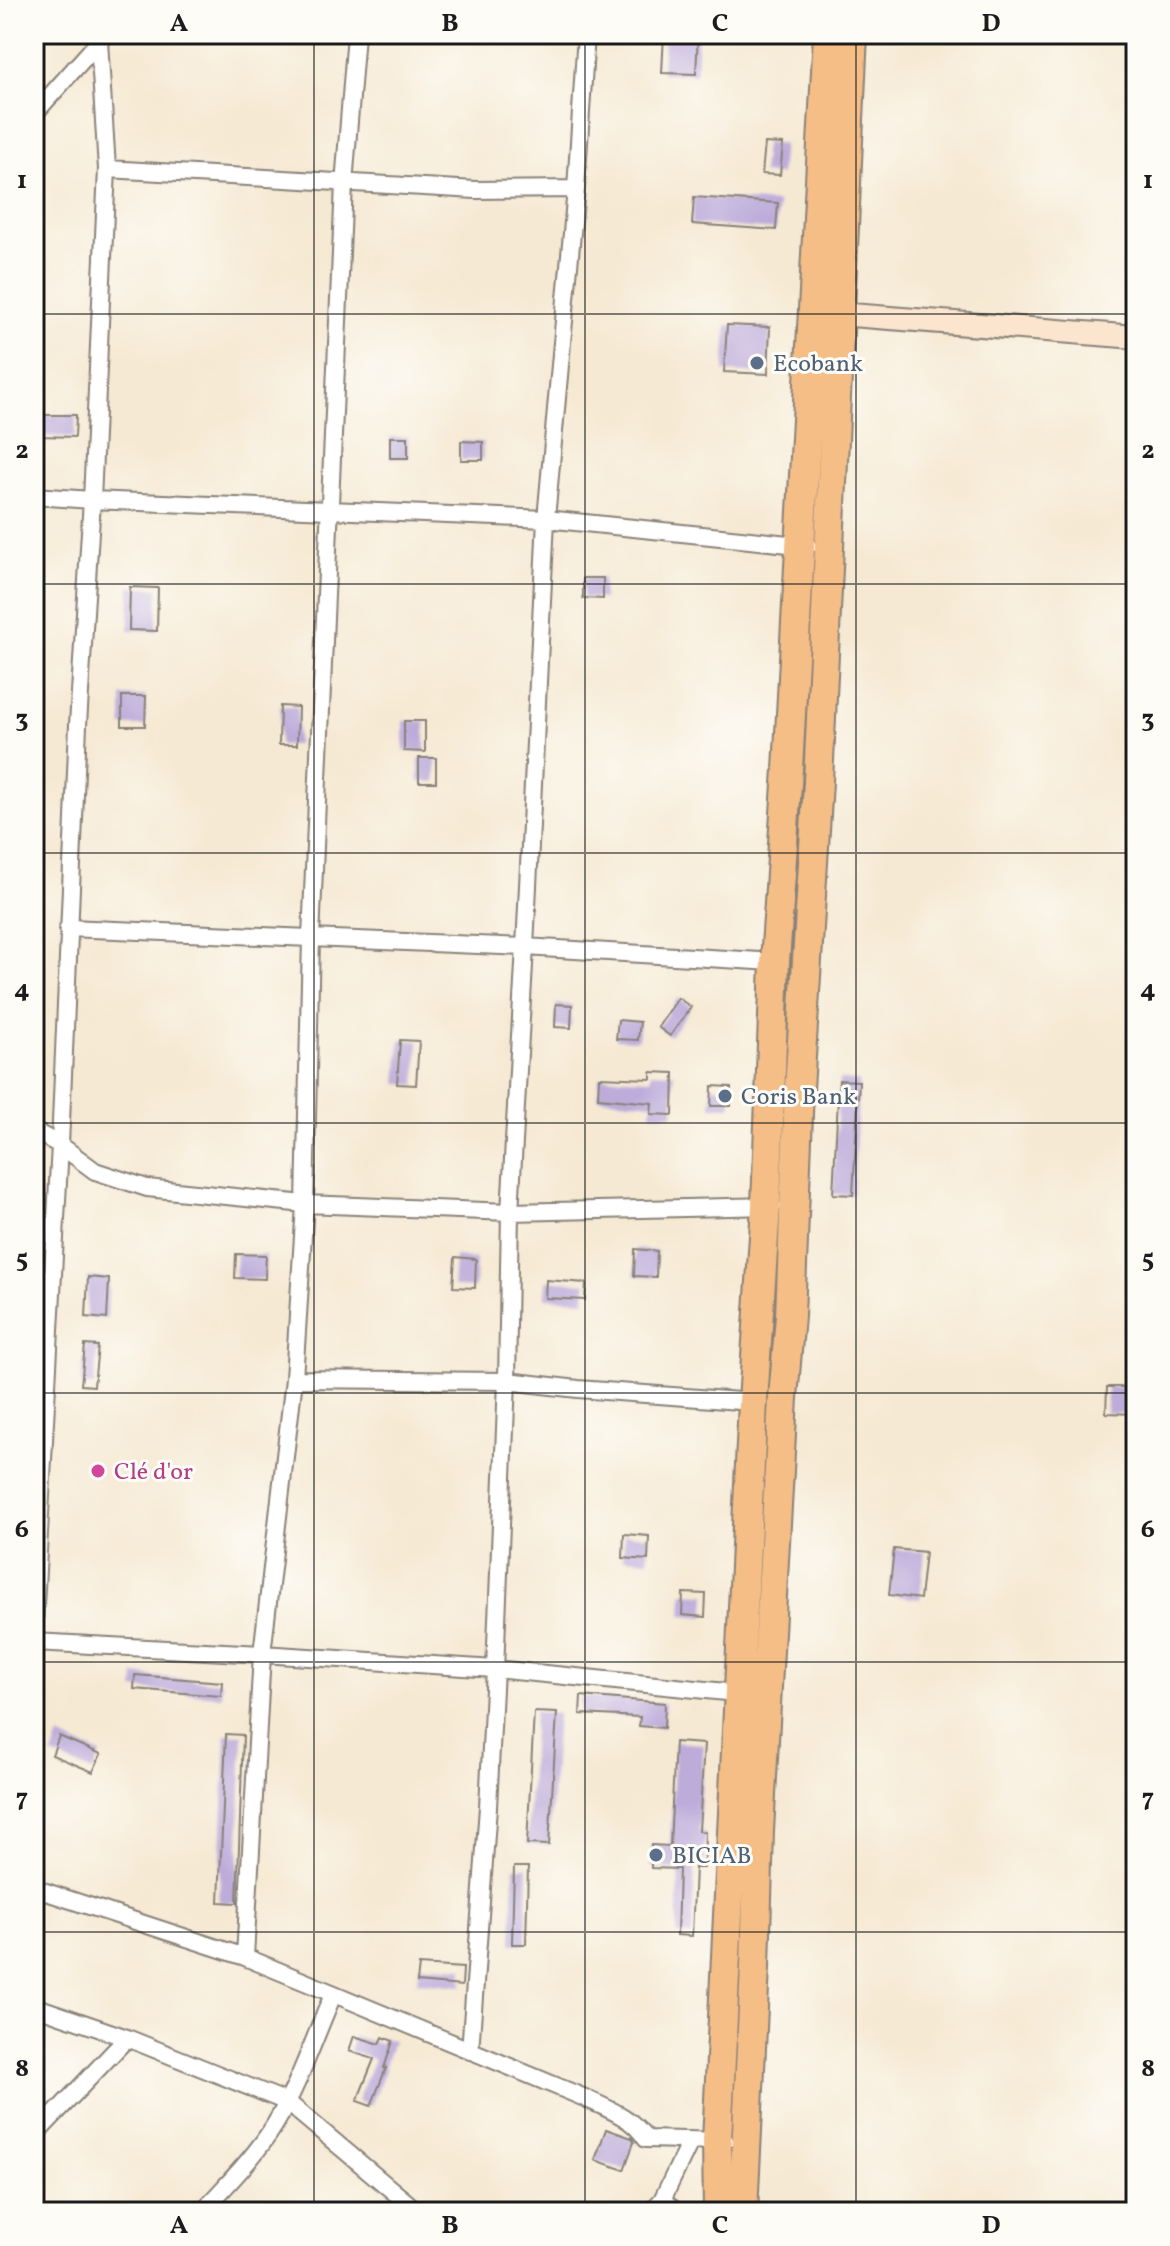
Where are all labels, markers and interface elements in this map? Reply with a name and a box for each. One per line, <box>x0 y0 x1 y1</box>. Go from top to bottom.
text: A <box>170 6 189 42</box>
text: B <box>441 6 459 42</box>
text: C <box>712 6 728 42</box>
text: D <box>981 6 1001 42</box>
text: 1 <box>17 163 27 199</box>
text: 1 <box>1143 163 1153 199</box>
place label: Ecobank <box>773 348 863 382</box>
marker: Ecobank <box>748 354 766 372</box>
text: 2 <box>15 433 29 469</box>
text: 2 <box>1141 433 1155 469</box>
text: 3 <box>15 702 29 738</box>
text: 3 <box>1141 702 1155 738</box>
text: 4 <box>14 972 30 1008</box>
text: 4 <box>1140 972 1156 1008</box>
place label: Coris Bank <box>741 1081 856 1115</box>
marker: Coris Bank <box>716 1087 734 1105</box>
text: 5 <box>16 1242 28 1278</box>
text: 5 <box>1142 1242 1154 1278</box>
place label: Clé d'or <box>114 1456 193 1490</box>
marker: Clé d'or <box>89 1462 107 1480</box>
text: 6 <box>15 1512 29 1548</box>
text: 6 <box>1141 1512 1155 1548</box>
text: 7 <box>16 1781 28 1817</box>
text: 7 <box>1142 1781 1154 1817</box>
place label: BICIAB <box>672 1840 751 1874</box>
marker: BICIAB <box>647 1846 665 1864</box>
text: 8 <box>15 2051 29 2087</box>
text: 8 <box>1141 2051 1155 2087</box>
text: A <box>170 2208 189 2244</box>
text: B <box>441 2208 459 2244</box>
text: C <box>712 2208 728 2244</box>
text: D <box>981 2208 1001 2244</box>

